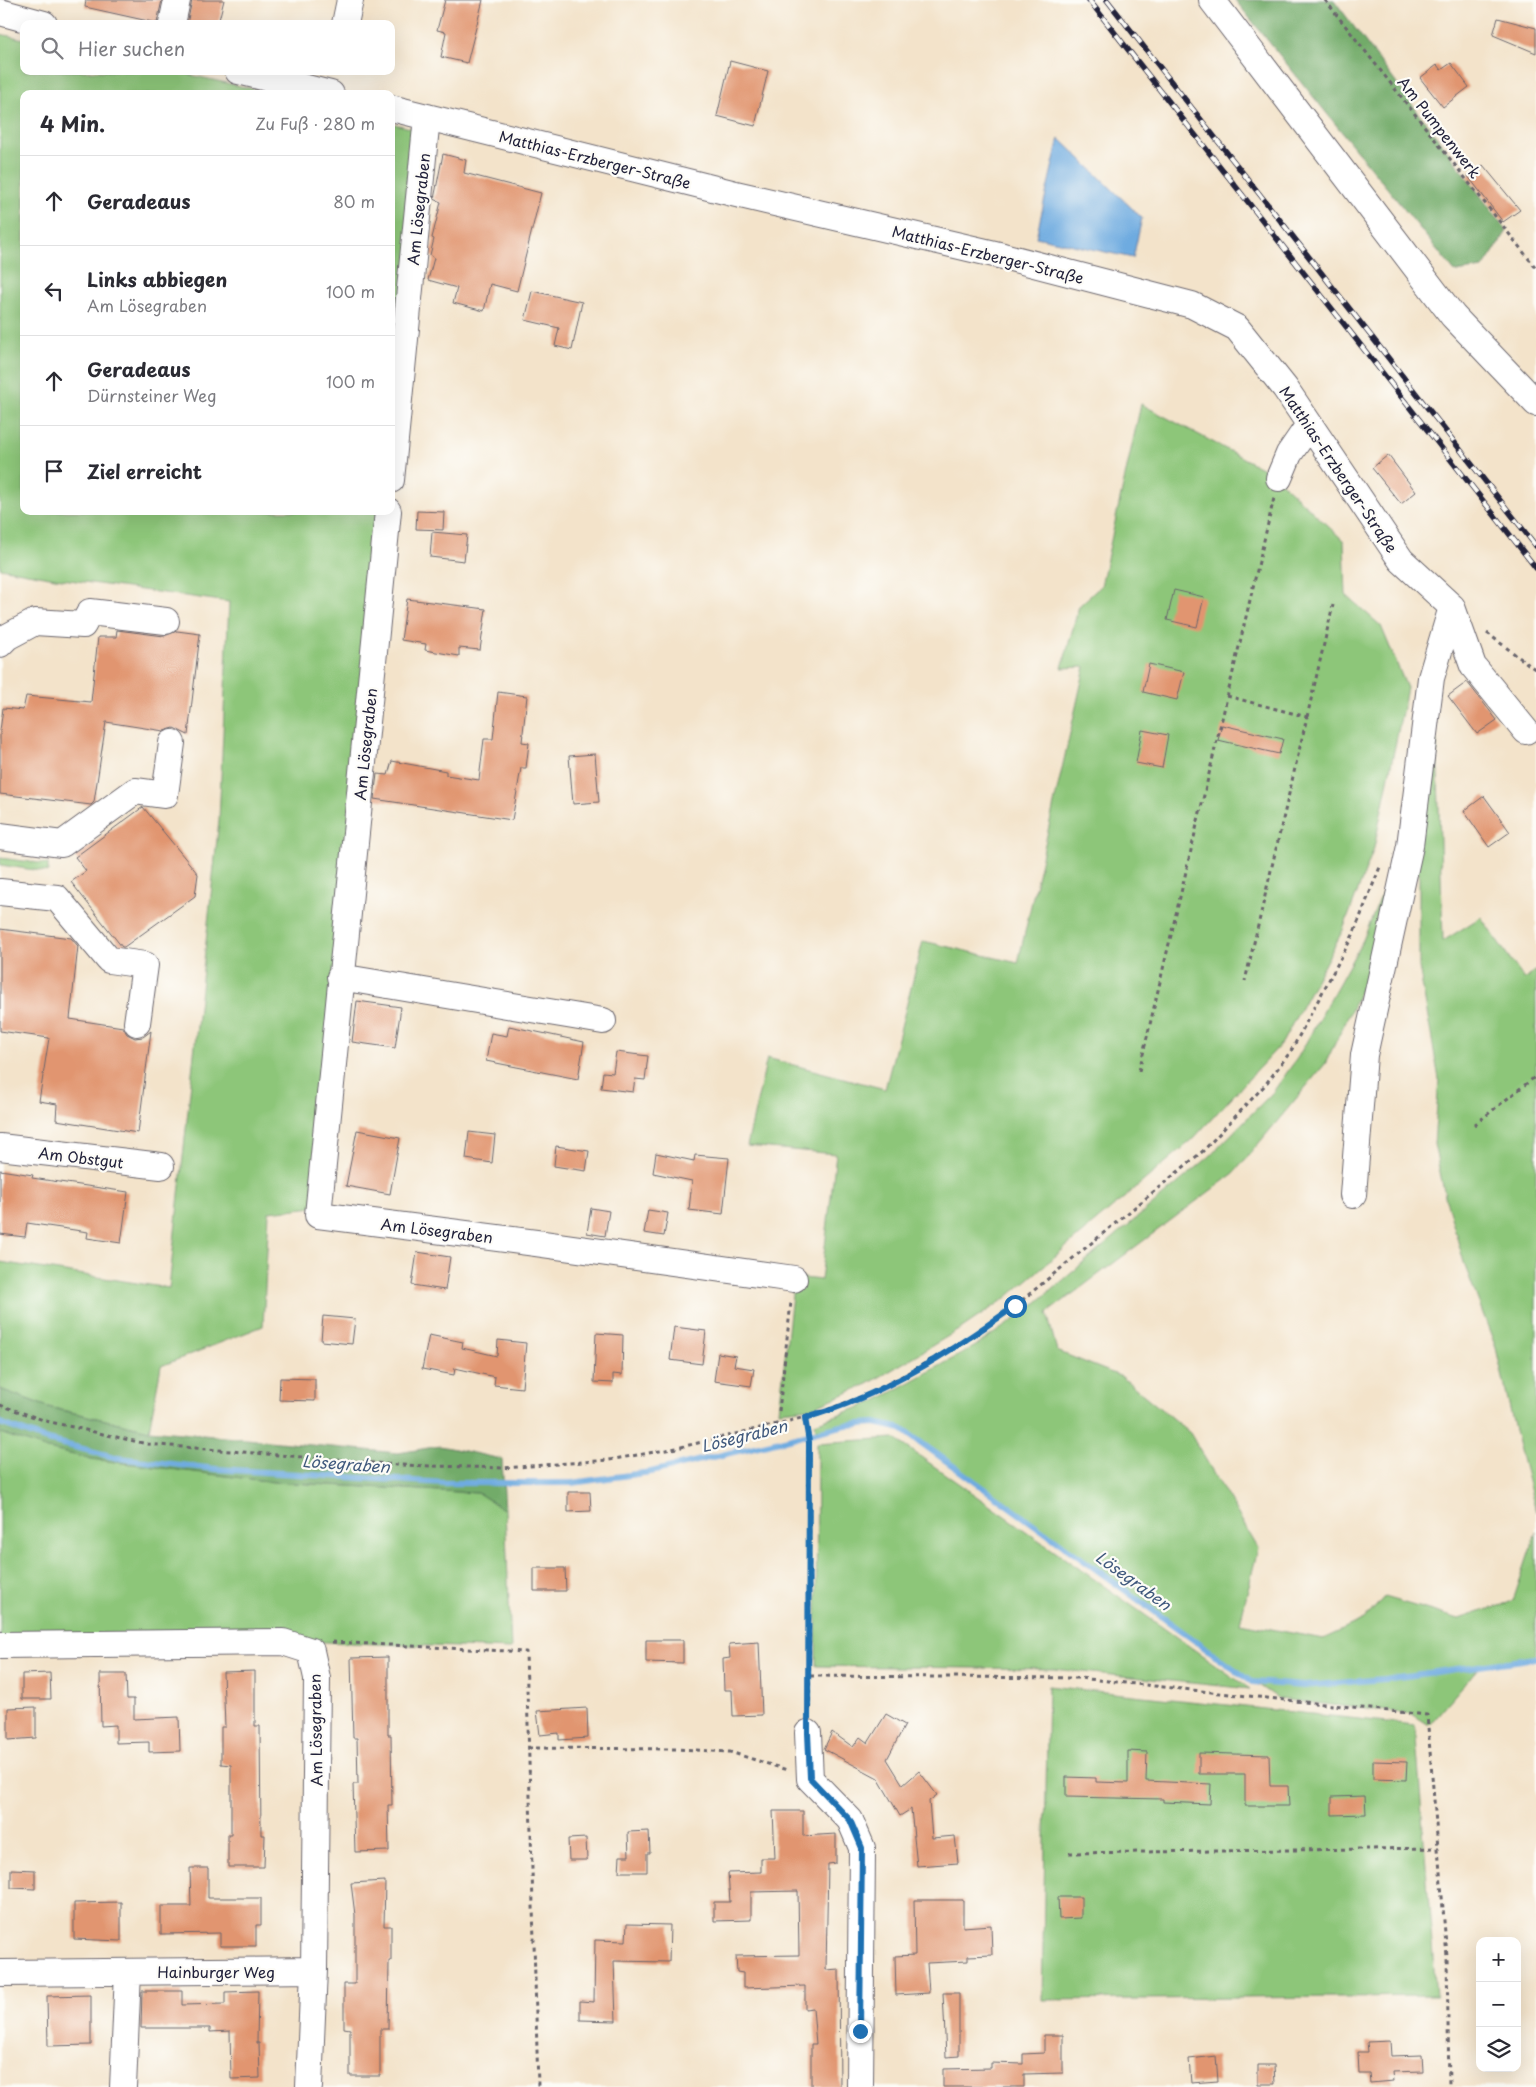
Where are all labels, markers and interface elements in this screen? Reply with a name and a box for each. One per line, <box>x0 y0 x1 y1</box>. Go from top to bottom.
search box <box>20 20 395 75</box>
icon: search <box>38 34 66 62</box>
text: Hier suchen <box>78 34 185 62</box>
street label: Am Pumpenwerk <box>1393 71 1487 183</box>
text: 4 Min. <box>40 107 105 139</box>
text: Zu Fuß · 280 m <box>255 111 375 135</box>
street label: Matthias-Erzberger-Straße <box>497 124 693 194</box>
street label: Am Lösegraben <box>401 152 435 266</box>
icon: ahead <box>40 187 68 215</box>
text: Geradeaus <box>87 187 191 215</box>
text: 80 m <box>333 189 375 213</box>
street label: Matthias-Erzberger-Straße <box>890 219 1086 289</box>
text: Links abbiegen <box>87 265 227 293</box>
icon: left <box>40 277 68 305</box>
text: 100 m <box>326 279 375 303</box>
text: Am Lösegraben <box>87 293 207 317</box>
text: Geradeaus <box>87 355 191 383</box>
icon: ahead <box>40 367 68 395</box>
text: 100 m <box>326 369 375 393</box>
street label: Matthias-Erzberger-Straße <box>1274 381 1404 557</box>
text: Dürnsteiner Weg <box>87 383 216 407</box>
icon: arrive <box>40 457 68 485</box>
text: Ziel erreicht <box>87 457 202 485</box>
street label: Am Lösegraben <box>348 687 382 801</box>
street label: Am Obstgut <box>37 1140 125 1174</box>
street label: Am Lösegraben <box>380 1212 494 1248</box>
route start <box>1004 1295 1027 1318</box>
water label: Lösegraben <box>698 1412 790 1457</box>
water label: Lösegraben <box>301 1448 392 1478</box>
water label: Lösegraben <box>1091 1544 1177 1616</box>
street label: Am Lösegraben <box>303 1674 327 1786</box>
map controls <box>1476 1937 1521 2072</box>
button: + <box>1476 1937 1521 1982</box>
street label: Hainburger Weg <box>157 1960 275 1983</box>
button: − <box>1476 1982 1521 2027</box>
route end <box>849 2020 872 2043</box>
button: layers <box>1476 2027 1521 2072</box>

